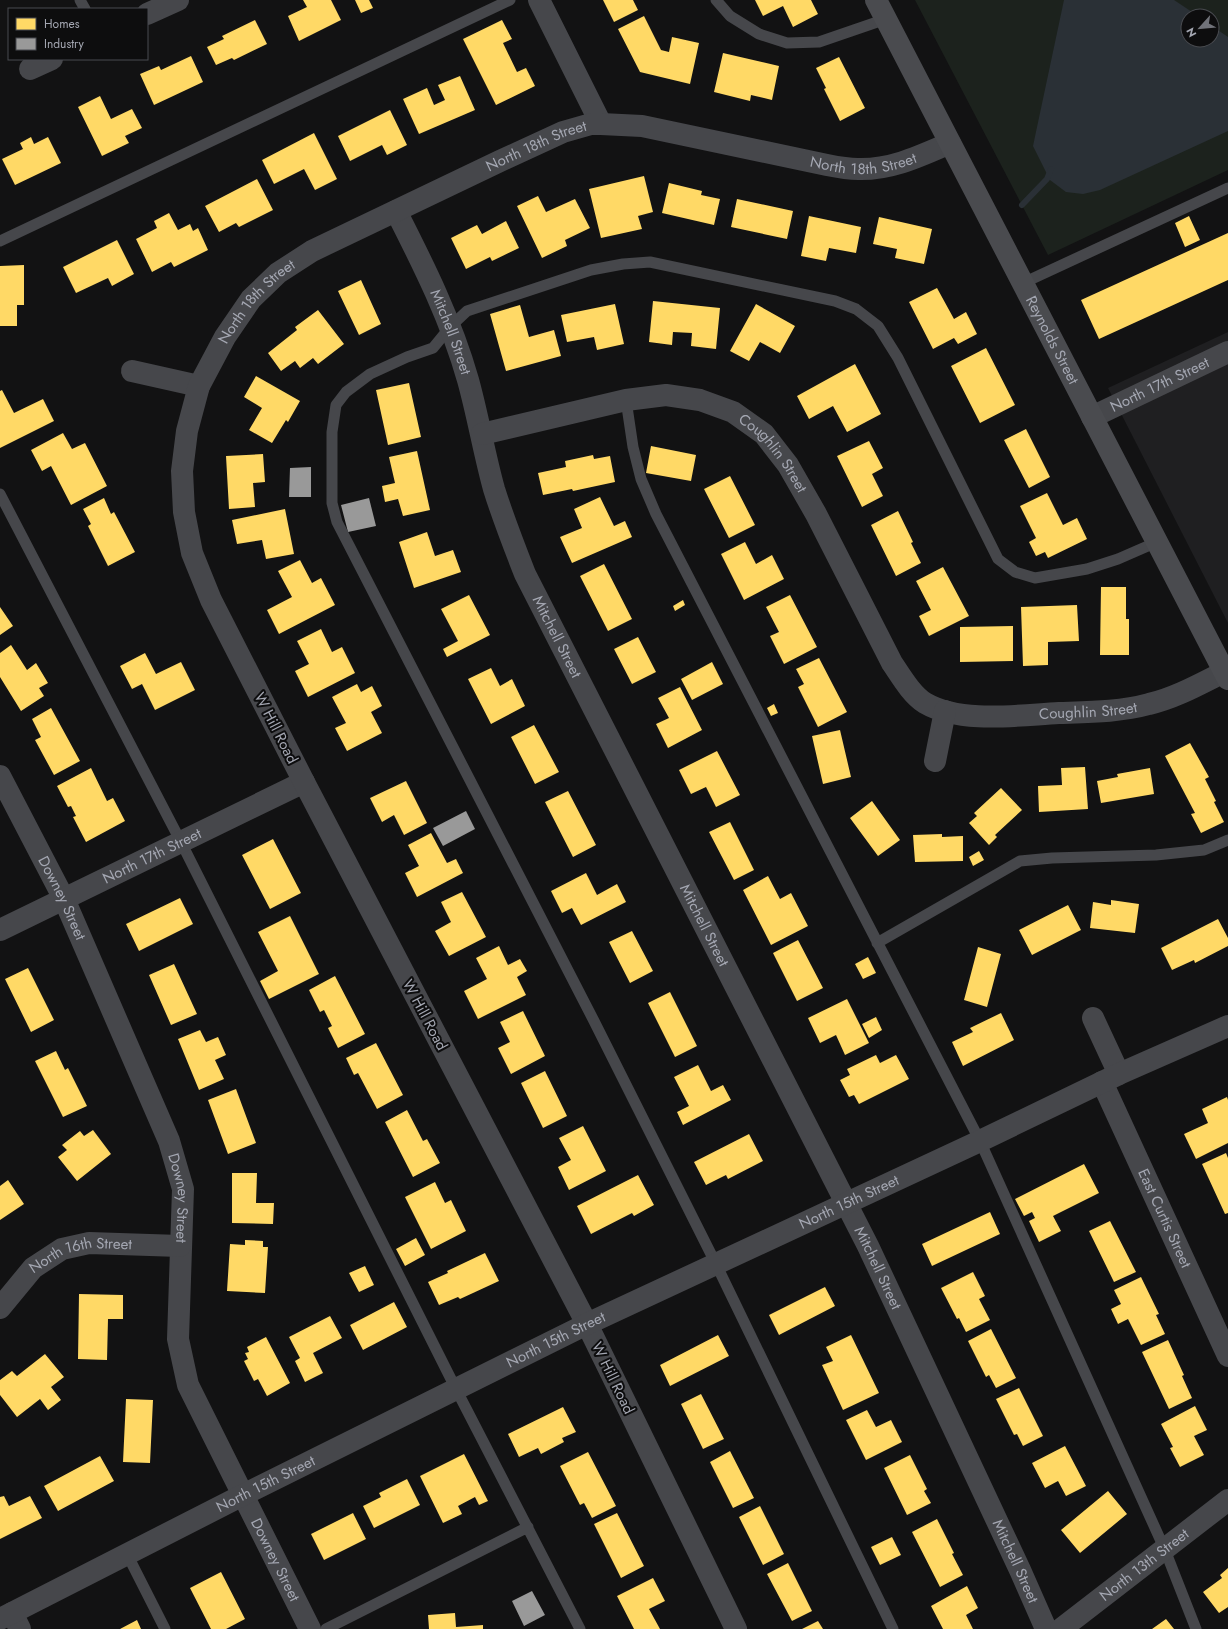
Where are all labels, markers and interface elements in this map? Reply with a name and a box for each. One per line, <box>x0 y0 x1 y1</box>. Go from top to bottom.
legend <box>8 8 148 60</box>
north arrow <box>1180 8 1220 48</box>
text: Homes <box>44 15 80 33</box>
text: N <box>1182 25 1200 40</box>
text: Industry <box>44 35 85 53</box>
street label: North 18th Street <box>482 115 589 177</box>
street label: North 18th Street <box>808 147 920 180</box>
street label: North 18th Street <box>212 254 300 348</box>
street label: Mitchell Street <box>425 286 477 378</box>
street label: Reynolds Street <box>1020 292 1085 389</box>
street label: North 17th Street <box>1106 351 1213 418</box>
street label: Coughlin Street <box>734 408 813 497</box>
street label: Mitchell Street <box>527 592 587 682</box>
street label: W Hill Road <box>249 688 303 768</box>
street label: Coughlin Street <box>1038 696 1139 725</box>
street label: North 17th Street <box>99 822 205 889</box>
street label: Downey Street <box>33 852 92 944</box>
street label: Mitchell Street <box>674 880 735 971</box>
street label: W Hill Road <box>397 976 453 1054</box>
street label: Downey Street <box>162 1151 194 1244</box>
street label: East Curtis Street <box>1132 1165 1197 1272</box>
street label: North 15th Street <box>795 1169 903 1235</box>
street label: Mitchell Street <box>849 1222 907 1313</box>
street label: North 16th Street <box>24 1232 133 1279</box>
street label: North 15th Street <box>502 1306 609 1373</box>
street label: W Hill Road <box>586 1338 640 1418</box>
street label: North 15th Street <box>212 1450 319 1518</box>
street label: Downey Street <box>245 1514 306 1606</box>
street label: Mitchell Street <box>987 1516 1044 1607</box>
street label: North 13th Street <box>1095 1523 1194 1606</box>

